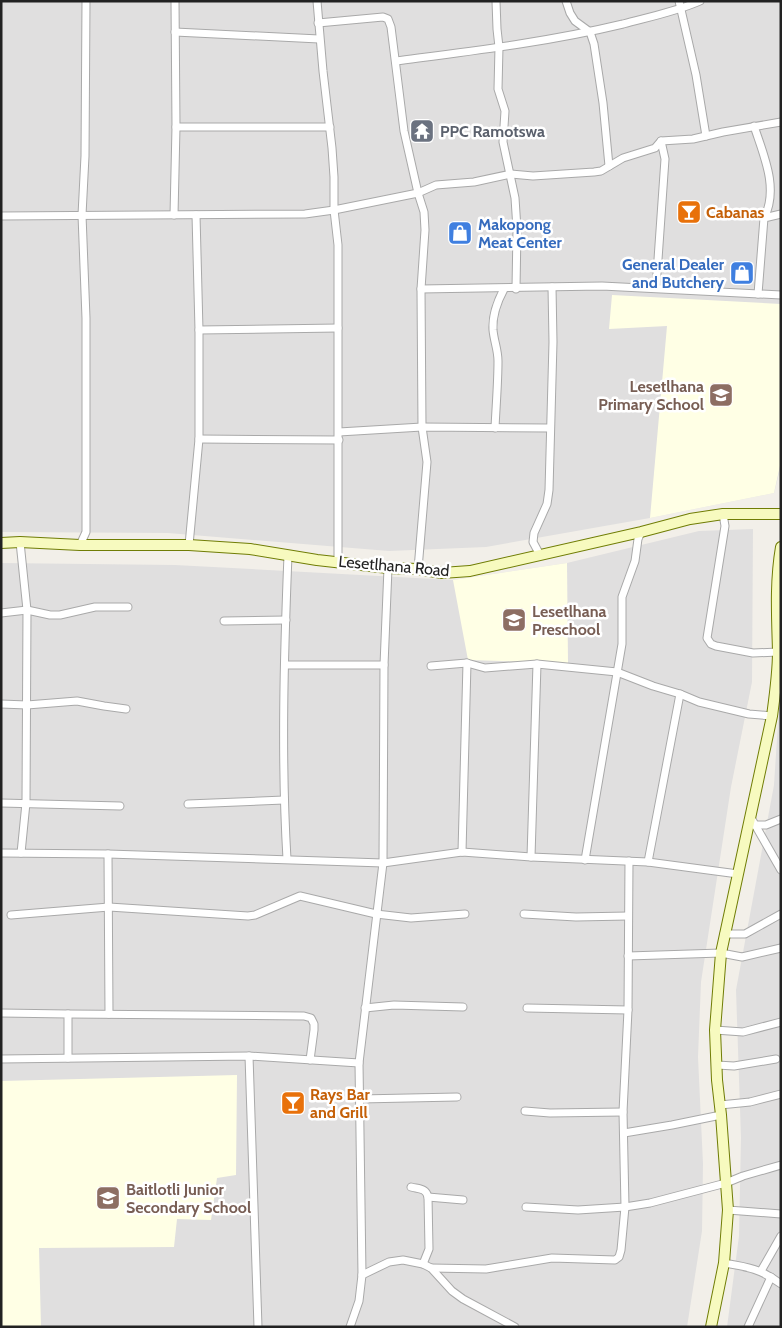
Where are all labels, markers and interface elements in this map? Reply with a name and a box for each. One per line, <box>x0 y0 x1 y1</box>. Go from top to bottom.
temple icon: PPC Ramotswa <box>409 118 435 144</box>
place label: PPC Ramotswa <box>440 122 545 141</box>
bar icon: Cabanas <box>676 199 702 225</box>
place label: Cabanas <box>706 203 765 222</box>
place label: Makopong Meat Center <box>478 215 563 252</box>
shop icon: Makopong Meat Center <box>447 220 473 246</box>
place label: General Dealer and Butchery <box>622 255 725 292</box>
shop icon: General Dealer and Butchery <box>729 260 755 286</box>
place label: Lesetlhana Primary School <box>598 377 704 414</box>
school or university icon: Lesetlhana Primary School <box>708 382 734 408</box>
street label: Lesetlhana Road <box>338 552 450 580</box>
place label: Lesetlhana Preschool <box>532 602 606 639</box>
school or university icon: Lesetlhana Preschool <box>501 607 527 633</box>
place label: Rays Bar and Grill <box>310 1085 370 1122</box>
bar icon: Rays Bar and Grill <box>280 1090 306 1116</box>
place label: Baitlotli Junior Secondary School <box>126 1180 251 1217</box>
school or university icon: Baitlotli Junior Secondary School <box>95 1185 121 1211</box>

